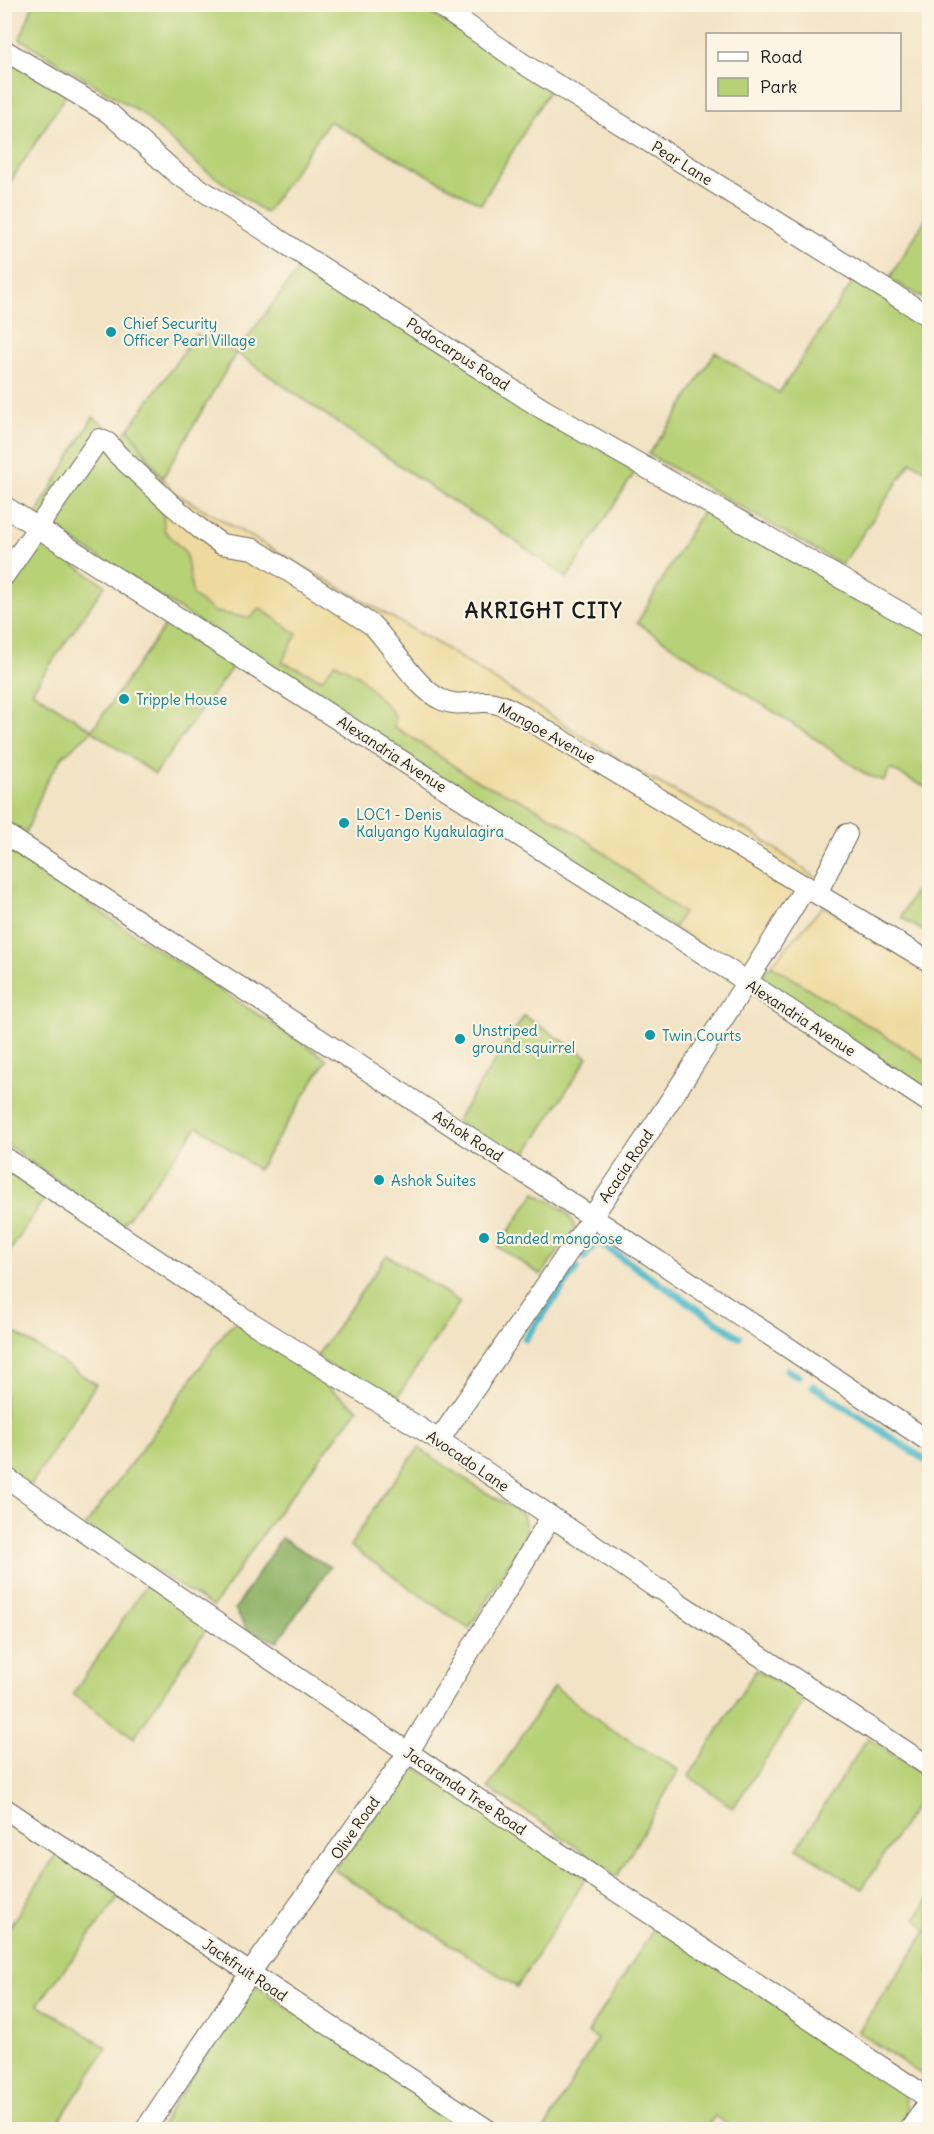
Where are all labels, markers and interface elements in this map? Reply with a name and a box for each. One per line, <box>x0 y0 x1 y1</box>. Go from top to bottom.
legend <box>706 33 901 111</box>
text: Road <box>760 45 803 68</box>
text: Park <box>760 75 797 98</box>
street label: Pear Lane <box>648 137 716 189</box>
street label: Podocarpus Road <box>403 313 513 395</box>
place label: Chief Security Officer Pearl Village <box>123 314 255 350</box>
marker: Chief Security Officer Pearl Village <box>104 325 118 339</box>
district label: AKRIGHT CITY <box>465 597 623 624</box>
place label: Tripple House <box>136 690 227 709</box>
marker: Tripple House <box>117 692 131 706</box>
street label: Mangoe Avenue <box>495 699 599 767</box>
street label: Alexandria Avenue <box>334 712 450 796</box>
place label: LOC1 - Denis Kalyango Kyakulagira <box>356 805 504 841</box>
marker: LOC1 - Denis Kalyango Kyakulagira <box>337 816 351 830</box>
street label: Alexandria Avenue <box>743 976 859 1060</box>
place label: Unstriped ground squirrel <box>472 1021 575 1057</box>
place label: Twin Courts <box>662 1026 741 1045</box>
marker: Twin Courts <box>643 1028 657 1042</box>
marker: Unstriped ground squirrel <box>453 1032 467 1046</box>
street label: Ashok Road <box>429 1106 507 1166</box>
street label: Acacia Road <box>595 1126 657 1206</box>
place label: Ashok Suites <box>391 1171 476 1190</box>
marker: Ashok Suites <box>372 1173 386 1187</box>
place label: Banded mongoose <box>496 1229 623 1248</box>
marker: Banded mongoose <box>477 1231 491 1245</box>
street label: Avocado Lane <box>423 1426 513 1496</box>
street label: Jacaranda Tree Road <box>400 1743 530 1839</box>
street label: Olive Road <box>326 1793 384 1863</box>
street label: Jackfruit Road <box>199 1935 291 2005</box>

